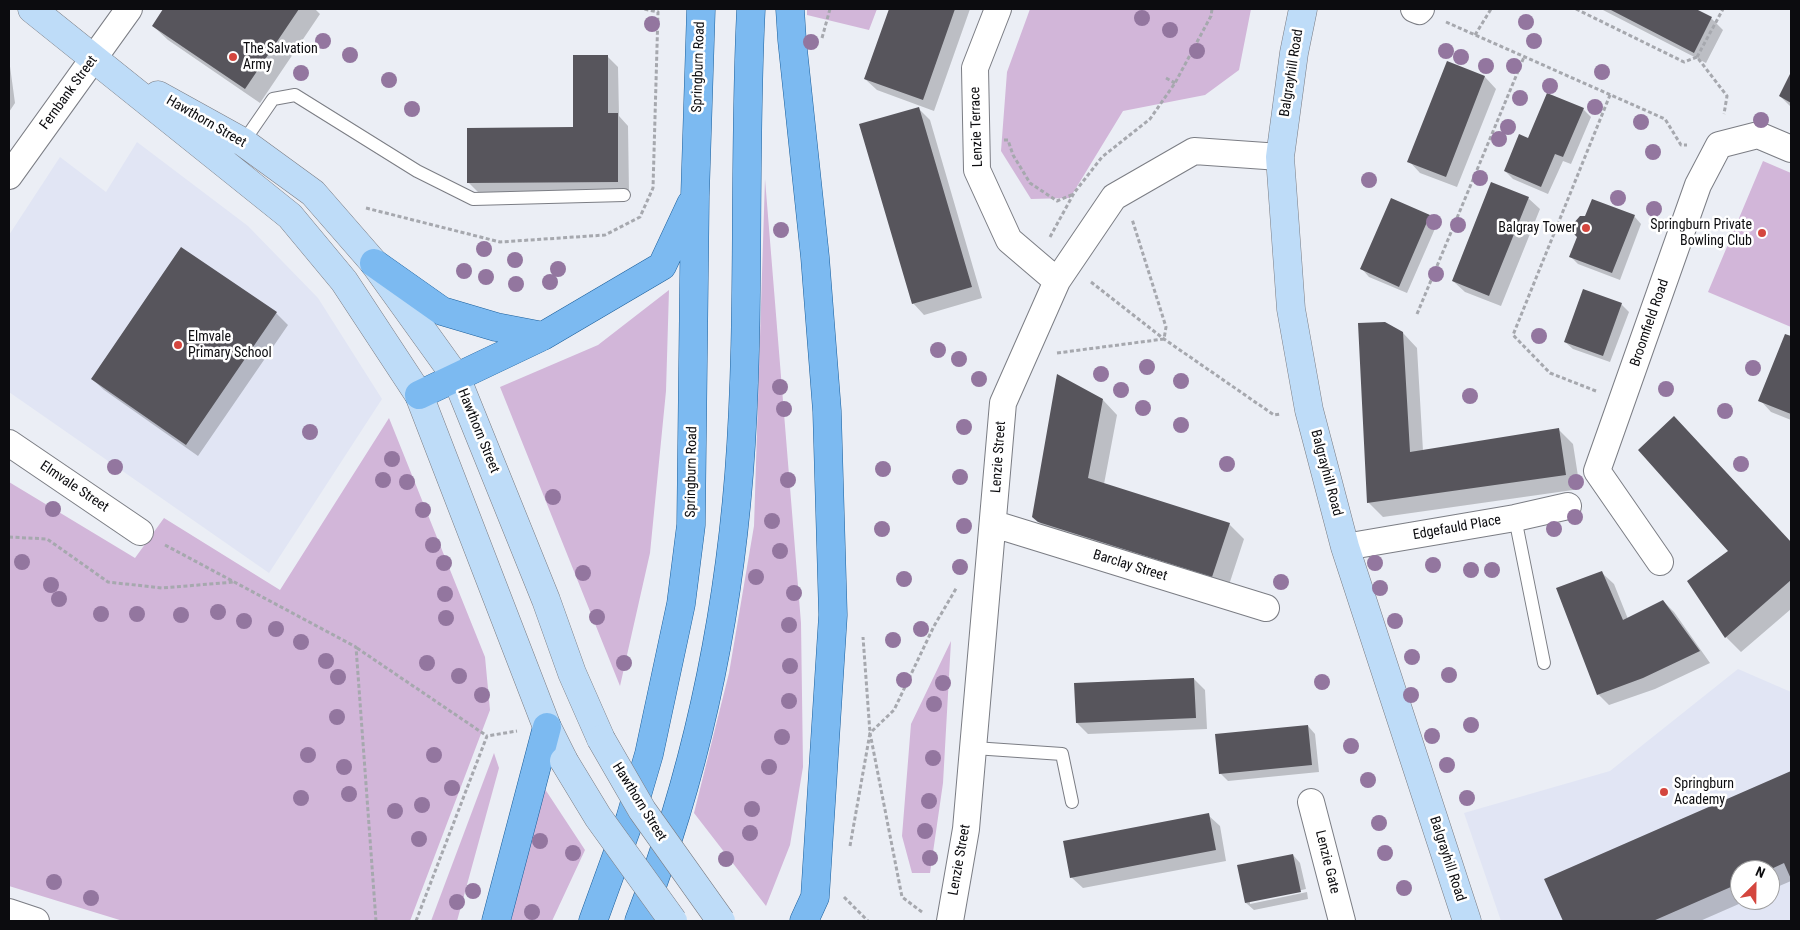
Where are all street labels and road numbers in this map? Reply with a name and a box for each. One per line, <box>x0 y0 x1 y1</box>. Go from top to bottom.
street label: Springburn Road <box>689 21 709 113</box>
street label: Balgrayhill Road <box>1277 28 1307 118</box>
street label: Fernbank Street <box>37 53 101 133</box>
street label: Lenzie Terrace <box>967 87 987 167</box>
street label: Hawthorn Street <box>163 92 249 152</box>
street label: Broomfield Road <box>1627 277 1673 369</box>
street label: Hawthorn Street <box>453 386 503 476</box>
street label: Lenzie Street <box>988 421 1010 493</box>
street label: Springburn Road <box>683 426 701 518</box>
street label: Balgrayhill Road <box>1306 428 1346 518</box>
street label: Elmvale Street <box>37 458 111 516</box>
street label: Edgefauld Place <box>1412 512 1502 544</box>
street label: Barclay Street <box>1091 547 1169 585</box>
street label: Hawthorn Street <box>608 760 670 844</box>
street label: Balgrayhill Road <box>1425 814 1469 904</box>
street label: Lenzie Street <box>945 823 975 897</box>
street label: Lenzie Gate <box>1311 829 1343 895</box>

